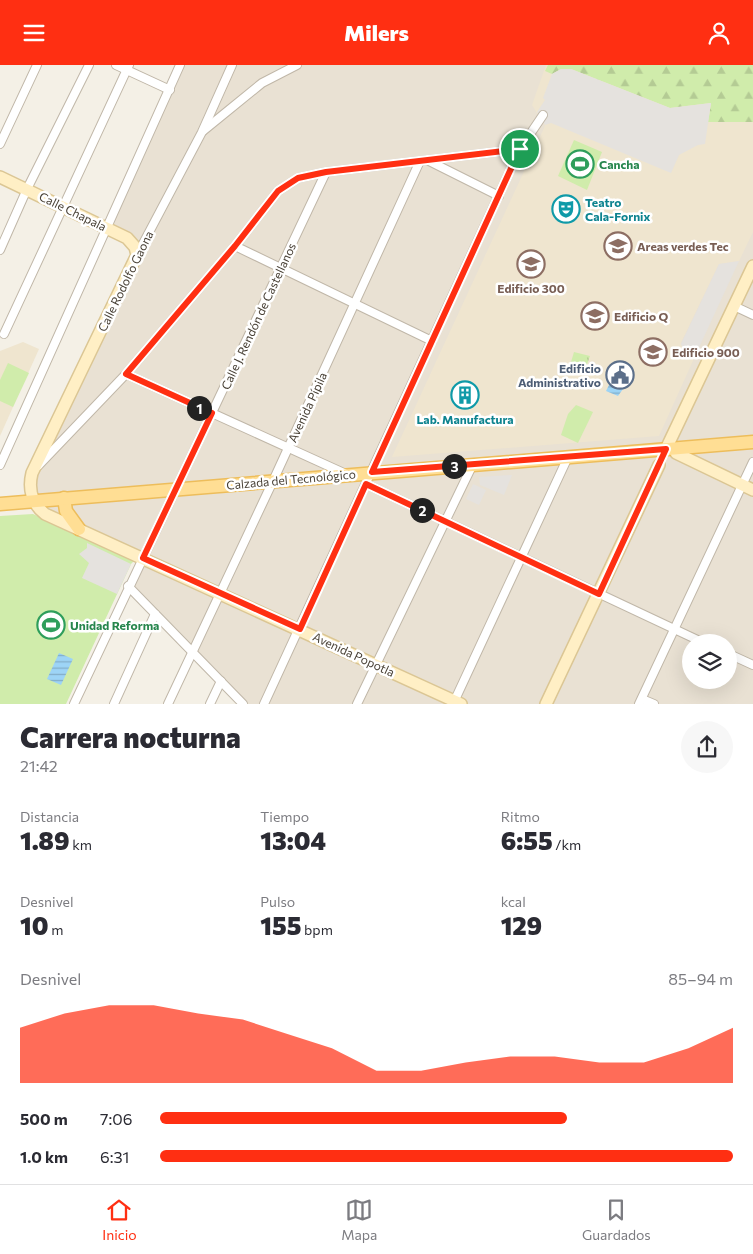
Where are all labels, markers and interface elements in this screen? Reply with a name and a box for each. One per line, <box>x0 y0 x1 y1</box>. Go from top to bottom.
icon: menu <box>20 19 48 47</box>
text: Milers <box>344 19 409 46</box>
icon: person <box>705 19 733 47</box>
pin <box>499 128 541 170</box>
icon: arrive <box>506 135 534 163</box>
sports icon: Cancha <box>565 149 595 179</box>
place label: Cancha <box>599 157 640 171</box>
street label: Calle Chapala <box>37 189 109 233</box>
theatre icon: Teatro Cala-Fornix <box>551 194 581 224</box>
place label: Teatro Cala-Fornix <box>585 195 650 223</box>
street label: Calle Rodolfo Gaona <box>94 228 156 334</box>
school or university icon: Areas verdes Tec <box>603 231 633 261</box>
place label: Areas verdes Tec <box>637 239 729 253</box>
street label: Calle J. Rendón de Castellanos <box>218 240 299 392</box>
school or university icon: Edificio 300 <box>516 249 546 279</box>
place label: Edificio 300 <box>497 281 565 295</box>
school or university icon: Edificio Q <box>580 301 610 331</box>
place label: Edificio Q <box>614 309 668 323</box>
school or university icon: Edificio 900 <box>638 337 668 367</box>
place label: Edificio 900 <box>672 345 740 359</box>
public building icon: Edificio Administrativo <box>605 360 635 390</box>
place label: Edificio Administrativo <box>518 361 601 389</box>
street label: Avenida Pípila <box>285 370 329 444</box>
building icon: Lab. Manufactura <box>450 380 480 410</box>
pin: 1 <box>186 395 212 421</box>
text: 1 <box>196 400 203 417</box>
place label: Lab. Manufactura <box>416 412 514 426</box>
pin: 3 <box>442 453 466 479</box>
text: 3 <box>450 458 459 475</box>
street label: Calzada del Tecnológico <box>226 466 356 492</box>
pin: 2 <box>410 497 434 523</box>
text: 2 <box>419 502 426 519</box>
sports icon: Unidad Reforma <box>36 610 66 640</box>
place label: Unidad Reforma <box>70 618 159 632</box>
street label: Avenida Popotla <box>311 629 397 679</box>
map controls <box>682 634 737 689</box>
button: layers <box>682 634 737 689</box>
text: Carrera nocturna <box>20 720 241 754</box>
button: share <box>681 721 733 773</box>
text: 21:42 <box>20 756 58 775</box>
text: Distancia <box>20 808 79 825</box>
text: Tiempo <box>260 808 309 825</box>
text: Ritmo <box>501 808 540 825</box>
text: 1.89 <box>20 825 70 855</box>
text: 13:04 <box>260 825 326 855</box>
text: 6:55 <box>501 825 553 855</box>
text: km <box>70 836 92 853</box>
text: /km <box>553 836 581 853</box>
text: Desnivel <box>20 893 74 910</box>
text: Pulso <box>260 893 295 910</box>
text: kcal <box>501 893 526 910</box>
text: 10 <box>20 910 48 940</box>
text: 155 <box>260 910 301 940</box>
text: 129 <box>501 910 542 940</box>
text: m <box>48 921 63 938</box>
text: bpm <box>301 921 333 938</box>
text: Desnivel <box>20 969 81 988</box>
text: 85–94 m <box>668 969 733 988</box>
text: 500 m <box>20 1109 68 1128</box>
text: 7:06 <box>100 1109 132 1128</box>
text: 1.0 km <box>20 1147 68 1166</box>
text: 6:31 <box>100 1147 129 1166</box>
tab: Inicio <box>102 1196 137 1243</box>
tab: Mapa <box>341 1196 377 1243</box>
tab: Guardados <box>582 1196 651 1243</box>

